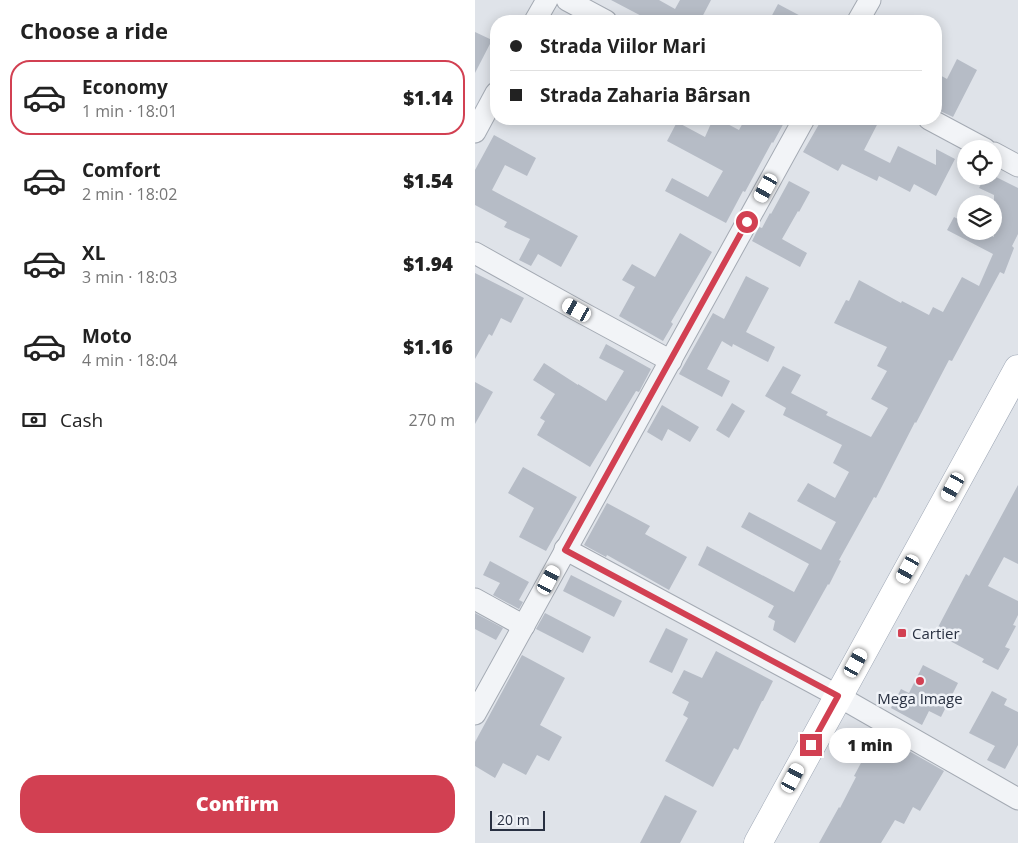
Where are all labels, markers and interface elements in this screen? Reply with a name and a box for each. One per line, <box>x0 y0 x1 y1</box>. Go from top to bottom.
text: Choose a ride <box>20 15 168 45</box>
text: Strada Viilor Mari <box>540 33 706 59</box>
text: Economy <box>82 74 168 100</box>
icon: car <box>22 75 67 120</box>
text: Strada Zaharia Bârsan <box>540 82 751 108</box>
text: $1.14 <box>403 85 453 111</box>
text: 1 min · 18:01 <box>82 100 177 122</box>
map controls <box>957 140 1002 240</box>
button: locate <box>957 140 1002 185</box>
text: Comfort <box>82 157 161 183</box>
icon: car <box>22 158 67 203</box>
text: $1.54 <box>403 168 453 194</box>
car <box>752 171 779 205</box>
text: 2 min · 18:02 <box>82 183 177 205</box>
button: layers <box>957 195 1002 240</box>
route start <box>736 211 758 233</box>
text: XL <box>82 240 105 266</box>
icon: car <box>22 241 67 286</box>
text: $1.94 <box>403 251 453 277</box>
text: 3 min · 18:03 <box>82 266 177 288</box>
car <box>560 296 593 324</box>
text: Moto <box>82 323 132 349</box>
icon: car <box>22 324 67 369</box>
text: $1.16 <box>403 334 453 360</box>
text: 4 min · 18:04 <box>82 349 177 371</box>
icon: cash <box>20 406 48 434</box>
text: Cash <box>60 407 103 433</box>
text: 270 m <box>409 409 455 431</box>
car <box>939 470 966 504</box>
car <box>894 552 921 586</box>
car <box>535 563 562 597</box>
place label: Cartier <box>912 623 960 643</box>
marker: Cartier <box>896 627 908 639</box>
car <box>842 646 869 680</box>
marker: Mega Image <box>914 675 926 687</box>
place label: Mega Image <box>877 688 963 708</box>
callout: 1 min <box>829 728 911 762</box>
route end <box>800 734 822 756</box>
text: 1 min <box>847 734 893 756</box>
car <box>779 761 806 795</box>
button: Confirm <box>20 775 455 833</box>
scale bar <box>490 808 545 831</box>
text: 20 m <box>497 810 530 829</box>

